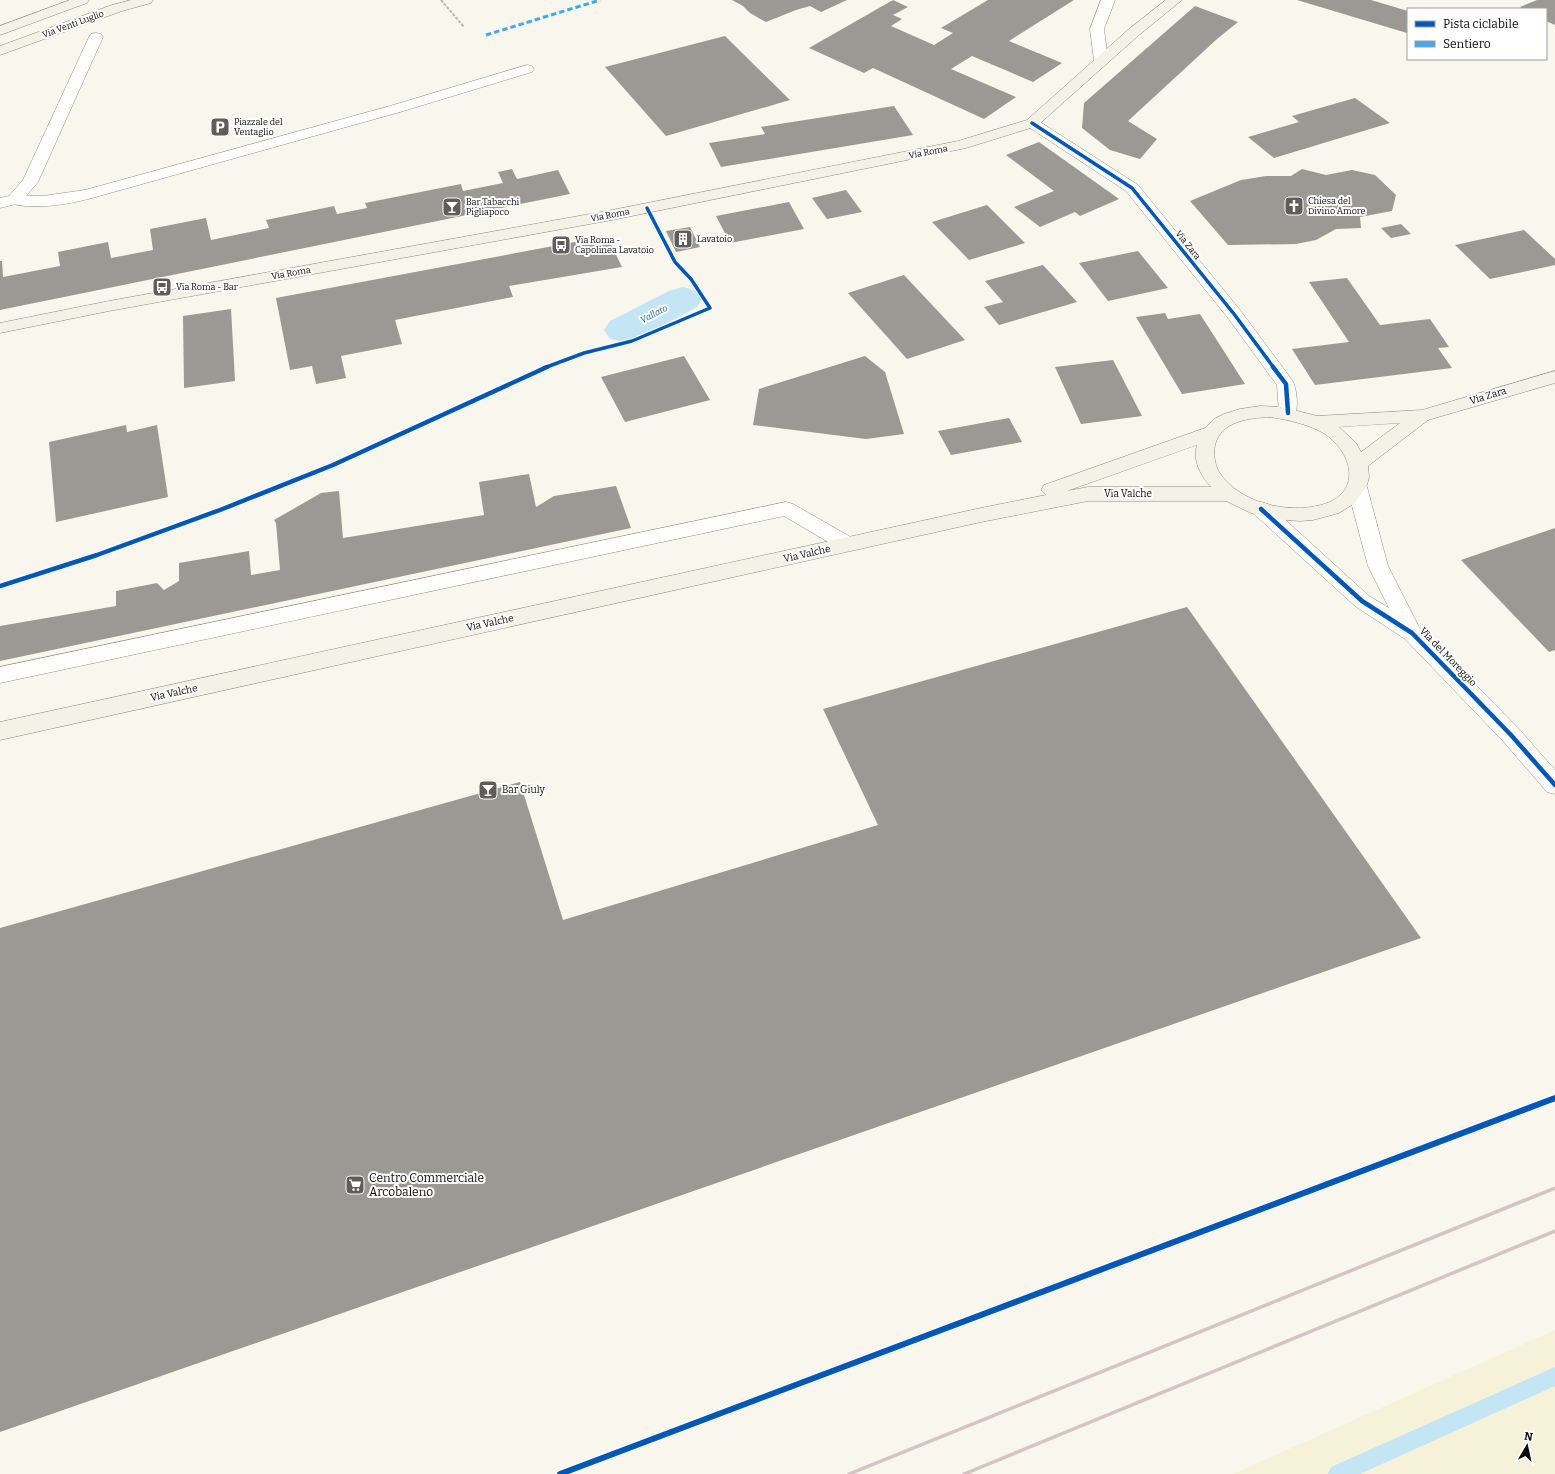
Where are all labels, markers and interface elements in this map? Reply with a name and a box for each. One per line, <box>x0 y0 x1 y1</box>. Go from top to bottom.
street label: Via Venti Luglio <box>41 8 105 40</box>
legend <box>1407 8 1547 60</box>
text: Pista ciclabile <box>1443 17 1518 31</box>
text: Sentiero <box>1443 37 1491 51</box>
parking icon: Piazzale del Ventaglio <box>209 116 231 138</box>
place label: Piazzale del Ventaglio <box>234 117 283 137</box>
street label: Via Roma <box>908 143 948 161</box>
church icon: Chiesa del Divino Amore <box>1283 195 1305 217</box>
bar icon: Bar Tabacchi Pigliapoco <box>441 196 463 218</box>
place label: Chiesa del Divino Amore <box>1308 196 1366 216</box>
place label: Bar Tabacchi Pigliapoco <box>466 197 520 217</box>
street label: Via Roma <box>590 206 630 224</box>
building icon: Lavatoio <box>672 228 694 250</box>
street label: Via Zara <box>1173 229 1203 261</box>
bus stop icon: Via Roma - Capolinea Lavatoio <box>550 234 572 256</box>
place label: Lavatoio <box>697 234 732 244</box>
place label: Via Roma - Capolinea Lavatoio <box>575 235 654 255</box>
street label: Via Roma <box>271 265 311 281</box>
bus stop icon: Via Roma - Bar <box>151 276 173 298</box>
place label: Via Roma - Bar <box>176 282 238 292</box>
water label: Vallato <box>639 303 669 325</box>
street label: Via Zara <box>1468 385 1508 407</box>
street label: Via Valche <box>1104 488 1152 500</box>
street label: Via Valche <box>782 543 832 565</box>
street label: Via Valche <box>465 612 515 634</box>
street label: Via del Moreggio <box>1417 625 1479 689</box>
street label: Via Valche <box>149 682 199 704</box>
bar icon: Bar Giuly <box>477 779 499 801</box>
place label: Bar Giuly <box>502 784 545 796</box>
place label: Centro Commerciale Arcobaleno <box>369 1171 484 1199</box>
supermarket icon: Centro Commerciale Arcobaleno <box>344 1174 366 1196</box>
north arrow <box>1507 1426 1547 1466</box>
text: N <box>1523 1430 1534 1444</box>

